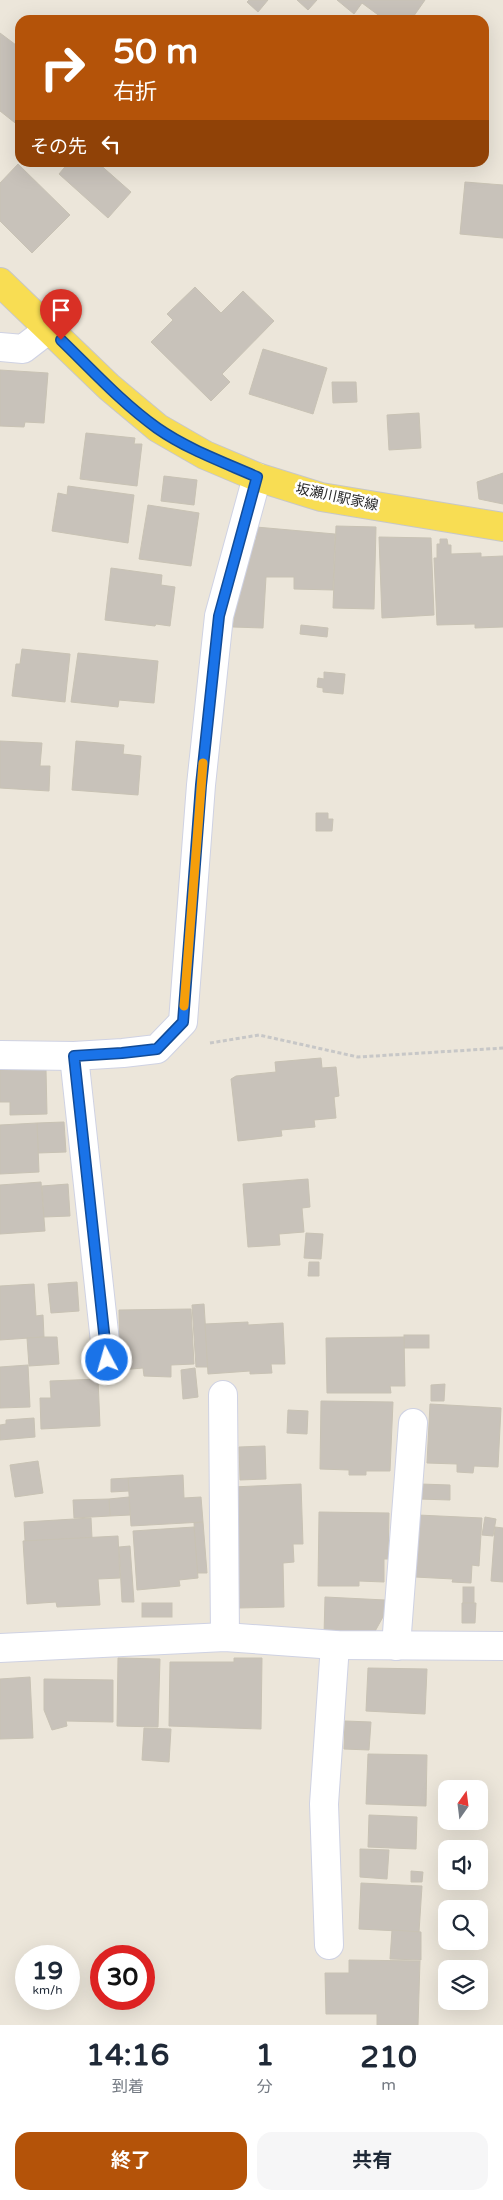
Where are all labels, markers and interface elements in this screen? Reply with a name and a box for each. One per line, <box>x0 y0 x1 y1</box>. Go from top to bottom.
text: 50 m <box>113 31 198 73</box>
icon: right <box>30 35 95 100</box>
text: 右折 <box>113 79 157 105</box>
icon: left <box>97 130 125 158</box>
text: その先 <box>30 136 87 158</box>
pin <box>40 289 82 340</box>
icon: arrive <box>47 296 75 324</box>
street label: 坂瀬川駅家線 <box>294 480 380 514</box>
position arrow <box>80 1333 132 1385</box>
north arrow <box>438 1780 488 1830</box>
map controls <box>438 1780 488 2010</box>
button: sound <box>438 1840 488 1890</box>
button: search <box>438 1900 488 1950</box>
speed limit sign: 30 <box>90 1945 155 2010</box>
text: 19 <box>32 1956 63 1986</box>
button: layers <box>438 1960 488 2010</box>
text: km/h <box>32 1983 63 1997</box>
text: 14:16 <box>86 2037 169 2074</box>
text: 1 <box>255 2037 274 2074</box>
text: 210 <box>360 2039 417 2076</box>
text: m <box>381 2075 396 2095</box>
text: 到着 <box>112 2077 144 2097</box>
text: 分 <box>257 2077 273 2097</box>
button: 終了 <box>15 2132 247 2190</box>
button: 共有 <box>257 2132 488 2190</box>

